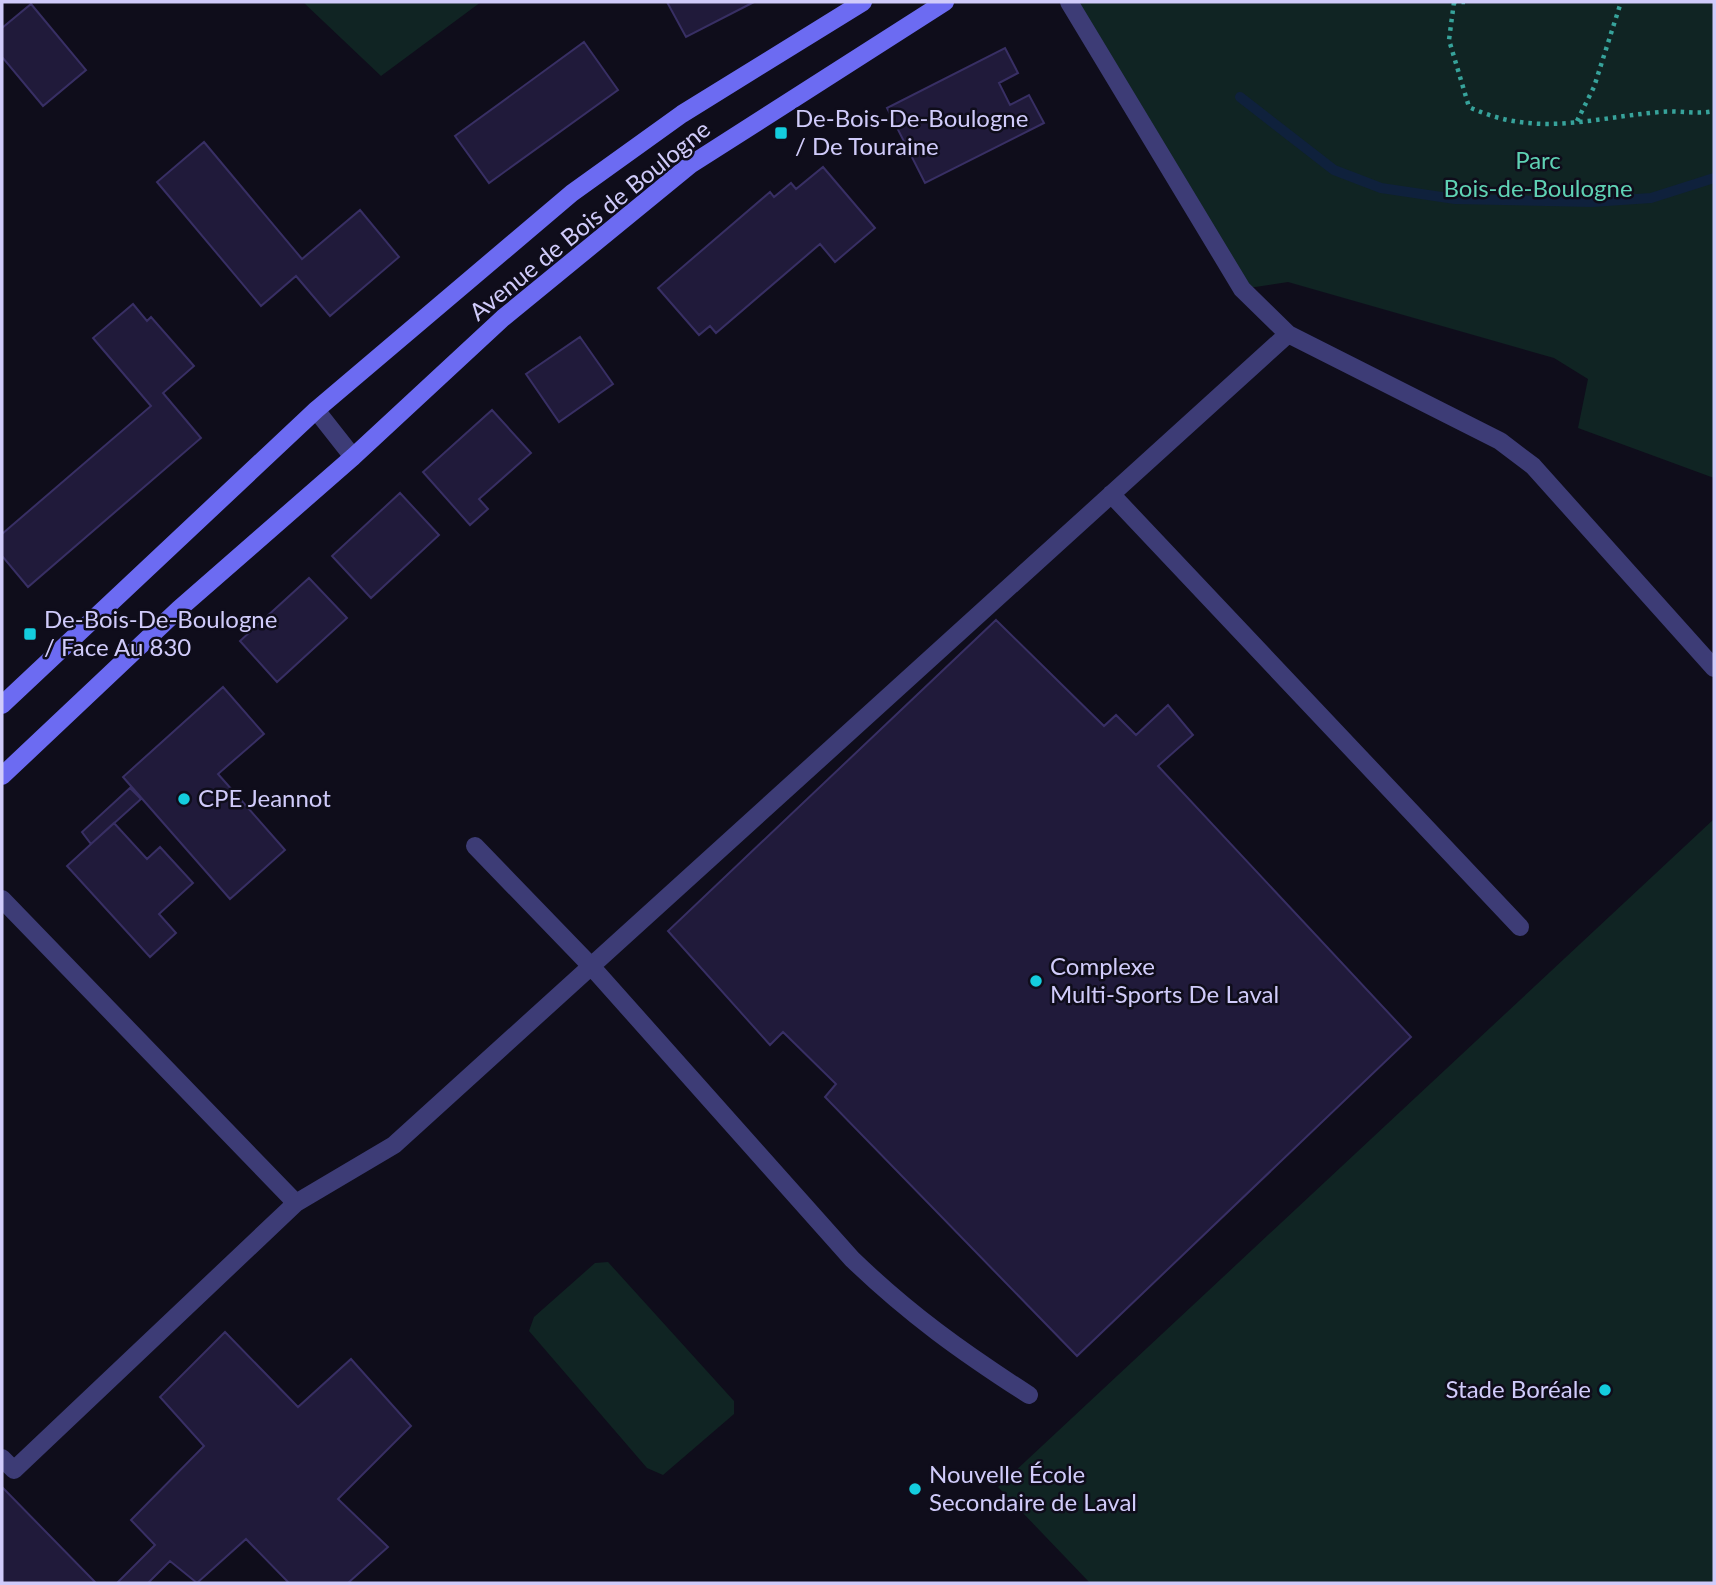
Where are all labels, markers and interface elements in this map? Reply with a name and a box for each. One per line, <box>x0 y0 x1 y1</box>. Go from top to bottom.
place label: De-Bois-De-Boulogne / De Touraine <box>795 103 1028 160</box>
street label: Avenue de Bois de Boulogne <box>463 114 715 326</box>
marker: De-Bois-De-Boulogne / De Touraine <box>773 125 789 141</box>
park label: Parc Bois-de-Boulogne <box>1443 145 1633 202</box>
place label: De-Bois-De-Boulogne / Face Au 830 <box>44 604 277 661</box>
marker: De-Bois-De-Boulogne / Face Au 830 <box>22 626 38 642</box>
place label: CPE Jeannot <box>198 783 331 812</box>
marker: CPE Jeannot <box>176 791 192 807</box>
place label: Complexe Multi-Sports De Laval <box>1050 951 1279 1008</box>
marker: Complexe Multi-Sports De Laval <box>1028 973 1044 989</box>
place label: Stade Boréale <box>1446 1374 1591 1403</box>
marker: Stade Boréale <box>1597 1382 1613 1398</box>
place label: Nouvelle École Secondaire de Laval <box>929 1459 1137 1516</box>
marker: Nouvelle École Secondaire de Laval <box>907 1481 923 1497</box>

